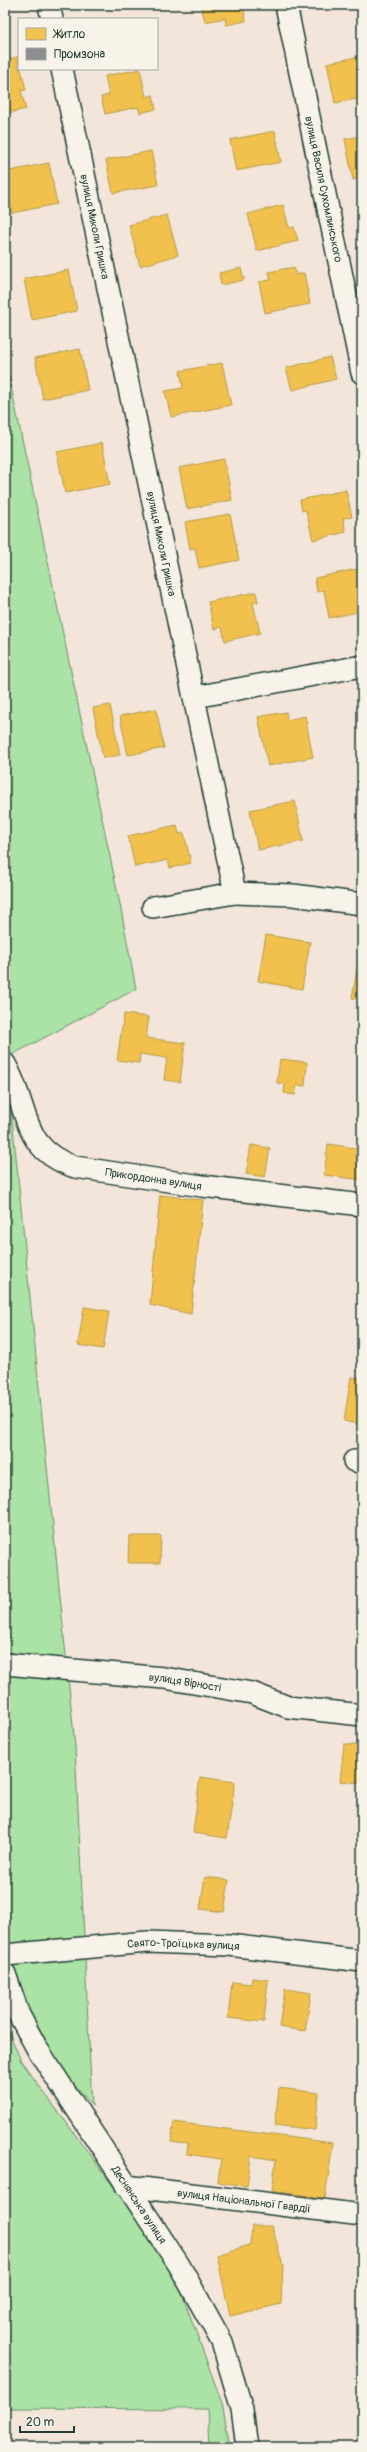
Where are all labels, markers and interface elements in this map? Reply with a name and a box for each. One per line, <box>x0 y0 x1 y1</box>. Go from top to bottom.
legend <box>18 18 158 70</box>
text: Житло <box>52 27 86 42</box>
text: Промзона <box>54 47 105 62</box>
street label: вулиця Василя Сухомлинського <box>303 115 345 263</box>
street label: вулиця Миколи Гришка <box>78 173 112 280</box>
street label: вулиця Миколи Гришка <box>144 490 179 597</box>
street label: Прикордонна вулиця <box>104 1165 203 1192</box>
street label: вулиця Вірності <box>148 1670 222 1694</box>
street label: Свято-Троїцька вулиця <box>127 1935 240 1953</box>
street label: Деснянська вулиця <box>109 2162 170 2246</box>
street label: вулиця Національної Гвардії <box>177 2186 312 2215</box>
scale bar <box>20 2408 74 2434</box>
text: 20 m <box>26 2415 55 2430</box>

